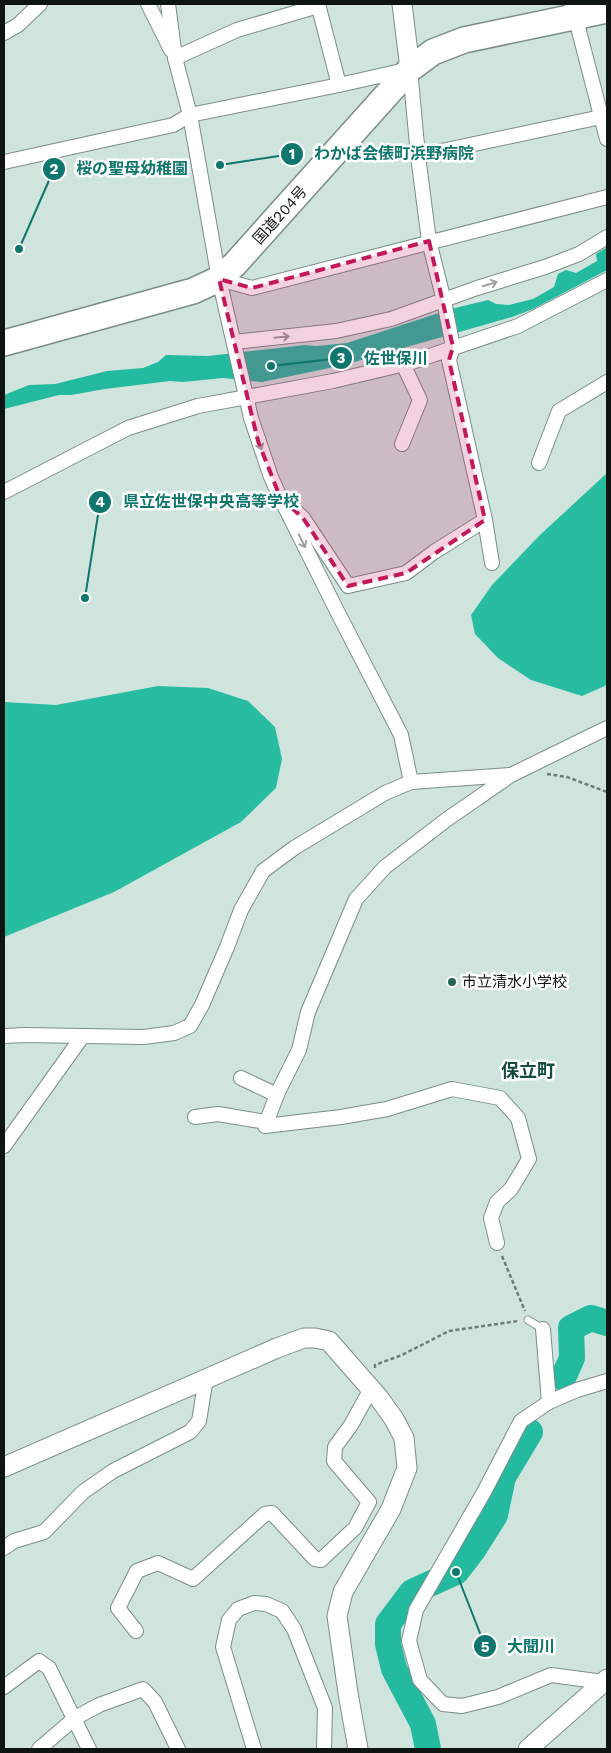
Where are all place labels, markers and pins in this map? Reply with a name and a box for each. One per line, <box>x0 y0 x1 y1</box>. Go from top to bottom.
callout: わかば会俵町浜野病院 <box>279 138 484 169</box>
callout: 桜の聖母幼稚園 <box>41 153 198 184</box>
callout: 佐世保川 <box>329 342 438 373</box>
callout: 県立佐世保中央高等学校 <box>88 486 309 517</box>
place label: 市立清水小学校 <box>462 973 567 991</box>
marker: 市立清水小学校 <box>446 976 458 988</box>
callout: 大聞川 <box>472 1631 565 1662</box>

